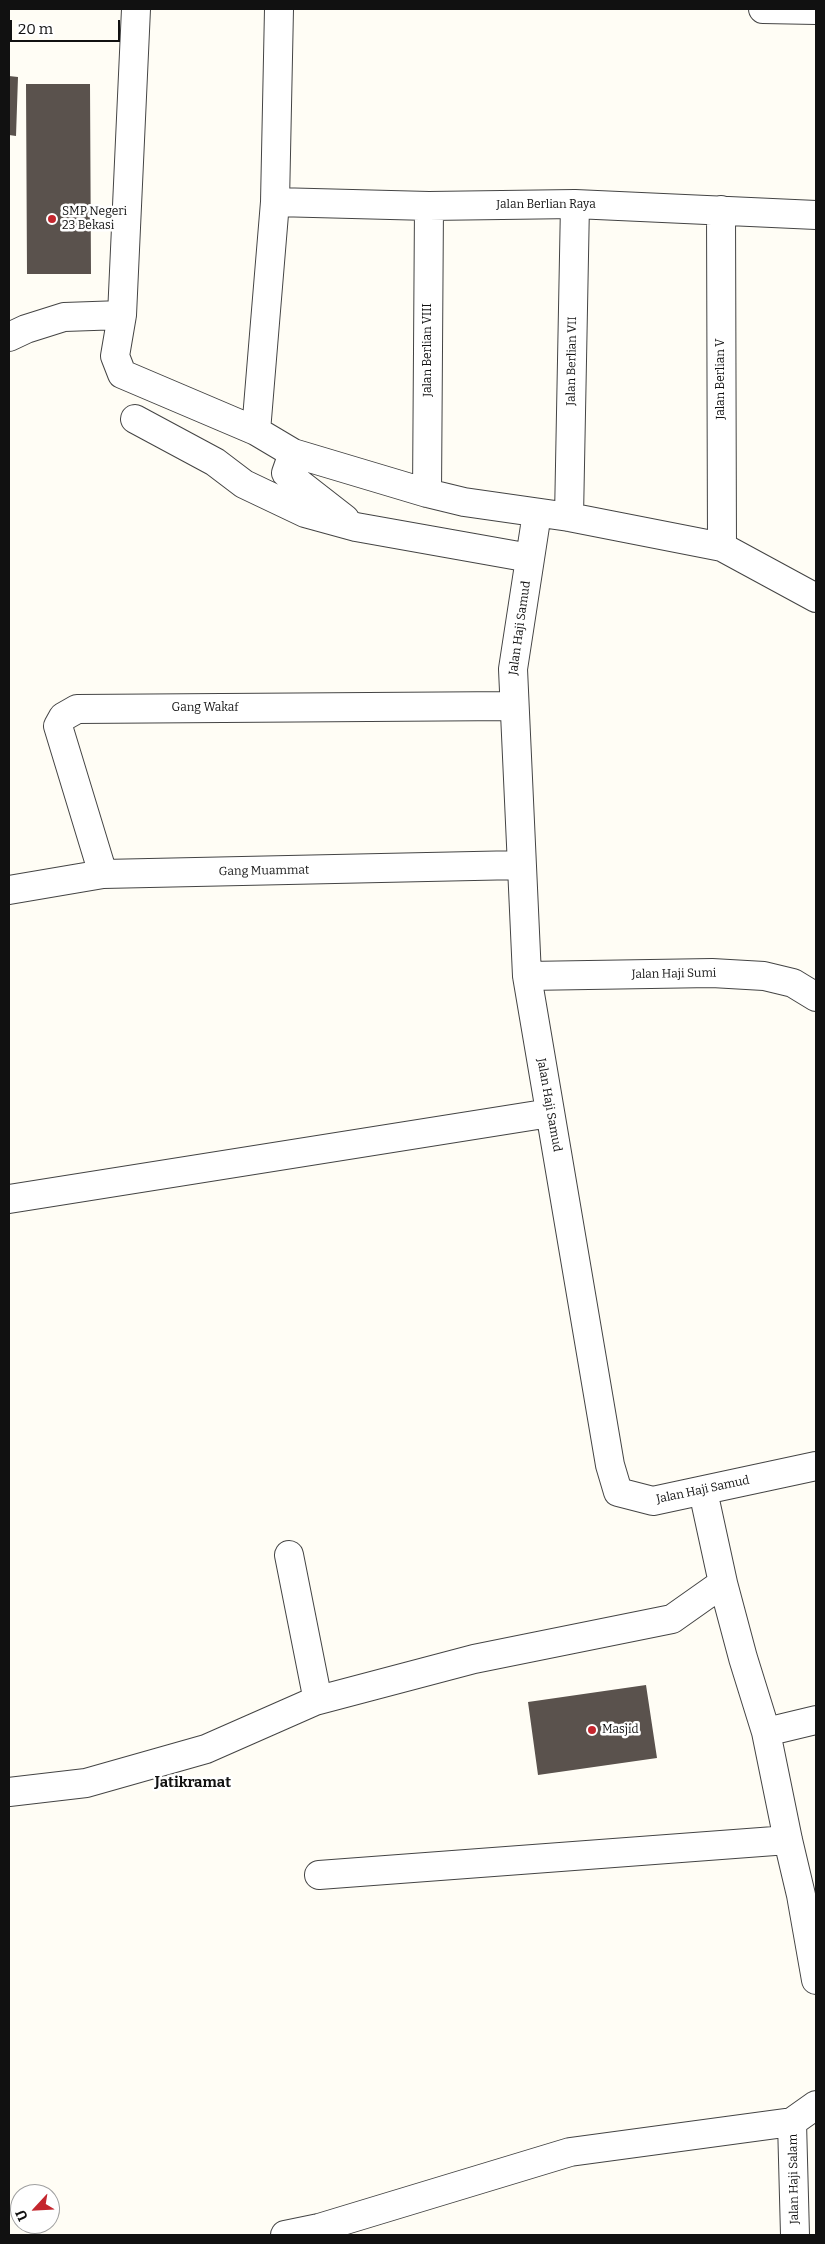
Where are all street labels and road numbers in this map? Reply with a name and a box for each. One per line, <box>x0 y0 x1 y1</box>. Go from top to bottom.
street label: Jalan Berlian Raya <box>496 198 596 212</box>
street label: Jalan Berlian VIII <box>421 303 435 397</box>
street label: Jalan Berlian VII <box>564 316 580 406</box>
street label: Jalan Berlian V <box>714 338 728 420</box>
street label: Jalan Haji Samud <box>506 580 534 676</box>
street label: Gang Wakaf <box>171 701 239 715</box>
street label: Gang Muammat <box>219 863 309 879</box>
street label: Jalan Haji Sumi <box>632 966 716 982</box>
street label: Jalan Haji Samud <box>534 1057 564 1153</box>
street label: Jalan Haji Samud <box>655 1473 751 1507</box>
street label: Jalan Haji Salam <box>786 2134 802 2224</box>

